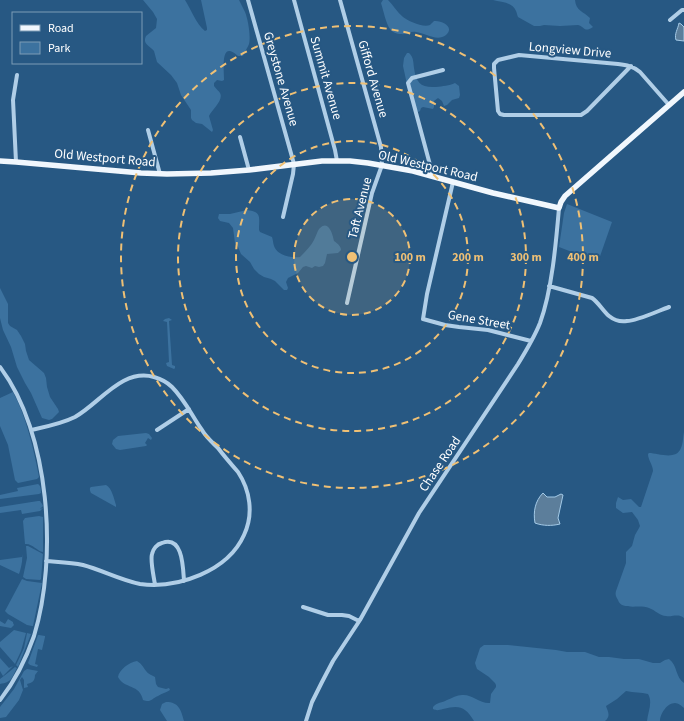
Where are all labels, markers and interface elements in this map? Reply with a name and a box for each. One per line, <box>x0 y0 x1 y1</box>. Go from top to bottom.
legend <box>12 12 142 64</box>
text: Road <box>48 20 74 37</box>
street label: Greystone Avenue <box>259 30 303 128</box>
street label: Summit Avenue <box>306 34 346 122</box>
street label: Longview Drive <box>528 37 612 63</box>
street label: Gifford Avenue <box>353 38 393 120</box>
text: Park <box>48 40 70 57</box>
street label: Old Westport Road <box>54 145 156 171</box>
street label: Old Westport Road <box>376 146 480 186</box>
street label: Taft Avenue <box>344 175 376 241</box>
text: 100 m <box>394 249 426 266</box>
text: 200 m <box>452 249 484 266</box>
text: 300 m <box>510 249 542 266</box>
text: 400 m <box>567 249 599 266</box>
centre of rings <box>345 250 359 264</box>
street label: Gene Street <box>446 306 512 334</box>
street label: Chase Road <box>415 433 465 495</box>

